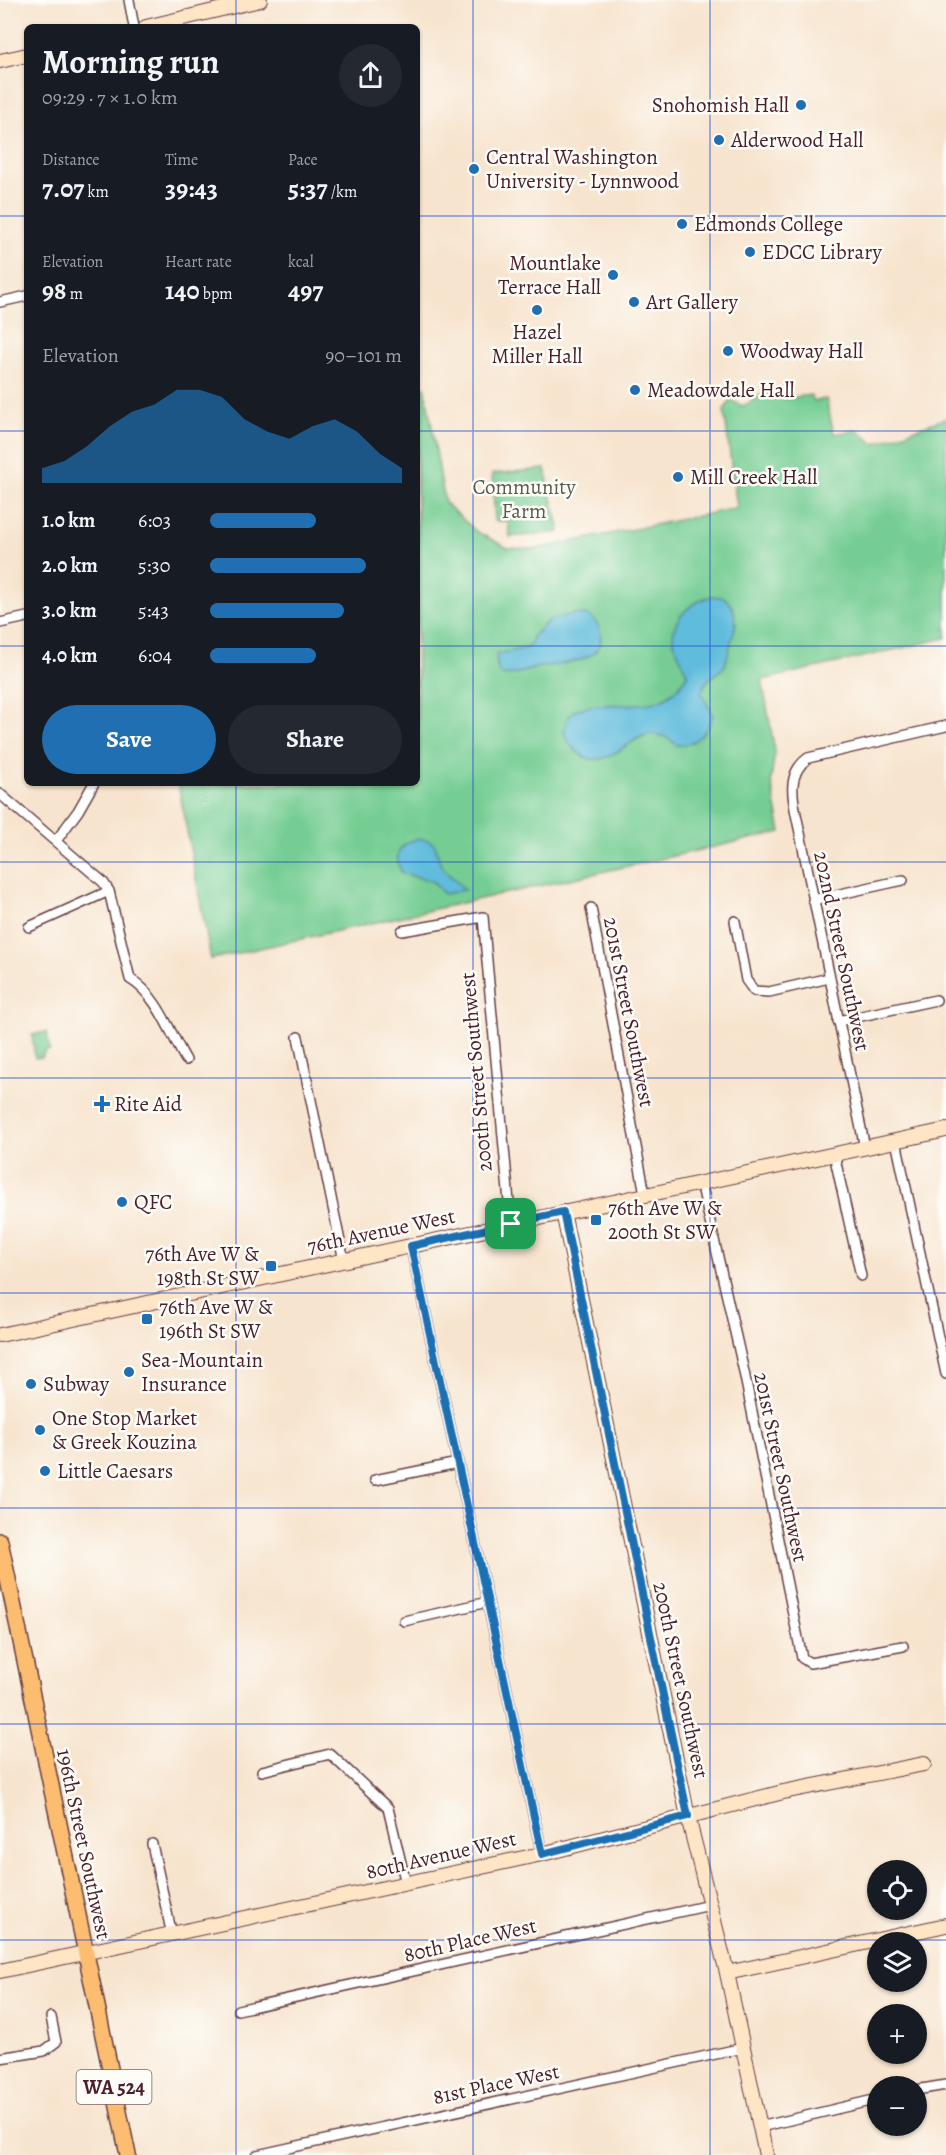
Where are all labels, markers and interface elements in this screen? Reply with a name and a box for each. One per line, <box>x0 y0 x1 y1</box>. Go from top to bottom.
text: Morning run <box>42 39 219 84</box>
button: share <box>339 44 402 107</box>
text: 09:29 · 7 × 1.0 km <box>42 84 178 111</box>
place label: Snohomish Hall <box>652 91 789 119</box>
marker: Snohomish Hall <box>794 98 808 112</box>
place label: Alderwood Hall <box>730 126 863 154</box>
marker: Alderwood Hall <box>712 133 726 147</box>
place label: Central Washington University - Lynnwood <box>486 143 680 195</box>
text: Distance <box>42 149 99 171</box>
text: Time <box>165 149 198 171</box>
text: Pace <box>288 149 318 171</box>
marker: Central Washington University - Lynnwood <box>467 162 481 176</box>
text: 7.07 <box>42 171 84 206</box>
text: 39:43 <box>165 171 218 206</box>
text: 5:37 <box>288 171 328 206</box>
text: km <box>84 181 109 203</box>
text: /km <box>328 181 357 203</box>
place label: Edmonds College <box>694 210 843 238</box>
marker: Edmonds College <box>675 217 689 231</box>
place label: EDCC Library <box>762 238 883 266</box>
marker: EDCC Library <box>743 245 757 259</box>
place label: Mountlake Terrace Hall <box>498 249 601 301</box>
text: Elevation <box>42 251 103 273</box>
text: Heart rate <box>165 251 232 273</box>
text: kcal <box>288 251 314 273</box>
marker: Mountlake Terrace Hall <box>606 268 620 282</box>
text: 98 <box>42 273 67 308</box>
text: 140 <box>165 273 200 308</box>
text: 497 <box>288 273 323 308</box>
text: m <box>67 283 83 305</box>
text: bpm <box>200 283 233 305</box>
place label: Art Gallery <box>645 288 739 316</box>
marker: Art Gallery <box>627 295 641 309</box>
marker: Hazel Miller Hall <box>530 303 544 317</box>
place label: Hazel Miller Hall <box>492 318 582 370</box>
place label: Woodway Hall <box>739 337 863 365</box>
text: Elevation <box>42 342 119 369</box>
text: 90–101 m <box>325 342 402 369</box>
marker: Woodway Hall <box>721 344 735 358</box>
place label: Meadowdale Hall <box>647 376 795 404</box>
marker: Meadowdale Hall <box>628 383 642 397</box>
place label: Mill Creek Hall <box>690 463 817 491</box>
marker: Mill Creek Hall <box>671 470 685 484</box>
park label: Community Farm <box>472 473 576 525</box>
text: 1.0 km <box>42 507 95 534</box>
text: 6:03 <box>138 507 171 534</box>
text: 2.0 km <box>42 552 98 579</box>
text: 5:30 <box>138 552 170 579</box>
text: 3.0 km <box>42 597 97 624</box>
text: 5:43 <box>138 597 169 624</box>
text: 4.0 km <box>42 642 98 669</box>
text: 6:04 <box>138 642 172 669</box>
button: Save <box>42 705 216 774</box>
button: Share <box>228 705 402 774</box>
street label: 202nd Street Southwest <box>807 849 877 1053</box>
street label: 201st Street Southwest <box>597 915 661 1110</box>
street label: 200th Street Southwest <box>453 971 499 1173</box>
place label: Rite Aid <box>114 1090 183 1118</box>
marker: Rite Aid <box>95 1097 109 1111</box>
place label: QFC <box>134 1188 172 1216</box>
place label: 76th Ave W & 200th St SW <box>608 1194 722 1246</box>
marker: QFC <box>115 1195 129 1209</box>
pin <box>485 1198 536 1249</box>
street label: 76th Avenue West <box>305 1202 457 1260</box>
icon: arrive <box>494 1207 527 1240</box>
marker: 76th Ave W & 200th St SW <box>589 1213 603 1227</box>
place label: 76th Ave W & 198th St SW <box>145 1240 259 1292</box>
marker: 76th Ave W & 198th St SW <box>264 1259 278 1273</box>
place label: 76th Ave W & 196th St SW <box>159 1293 273 1345</box>
marker: 76th Ave W & 196th St SW <box>140 1312 154 1326</box>
place label: Sea-Mountain Insurance <box>141 1346 263 1398</box>
marker: Sea-Mountain Insurance <box>122 1365 136 1379</box>
place label: Subway <box>43 1370 110 1398</box>
street label: 201st Street Southwest <box>747 1370 815 1564</box>
marker: Subway <box>24 1377 38 1391</box>
place label: One Stop Market & Greek Kouzina <box>52 1404 197 1456</box>
marker: One Stop Market & Greek Kouzina <box>33 1423 47 1437</box>
place label: Little Caesars <box>57 1457 173 1485</box>
marker: Little Caesars <box>38 1464 52 1478</box>
street label: 200th Street Southwest <box>647 1579 715 1781</box>
street label: 196th Street Southwest <box>50 1746 118 1942</box>
street label: 80th Avenue West <box>363 1824 519 1886</box>
map controls <box>867 1860 927 2136</box>
button: locate <box>867 1860 927 1920</box>
street label: 80th Place West <box>401 1911 539 1969</box>
button: layers <box>867 1932 927 1992</box>
button: + <box>867 2004 927 2064</box>
street label: 81st Place West <box>430 2057 562 2111</box>
road number: WA 524 <box>76 2070 152 2104</box>
button: − <box>867 2076 927 2136</box>

